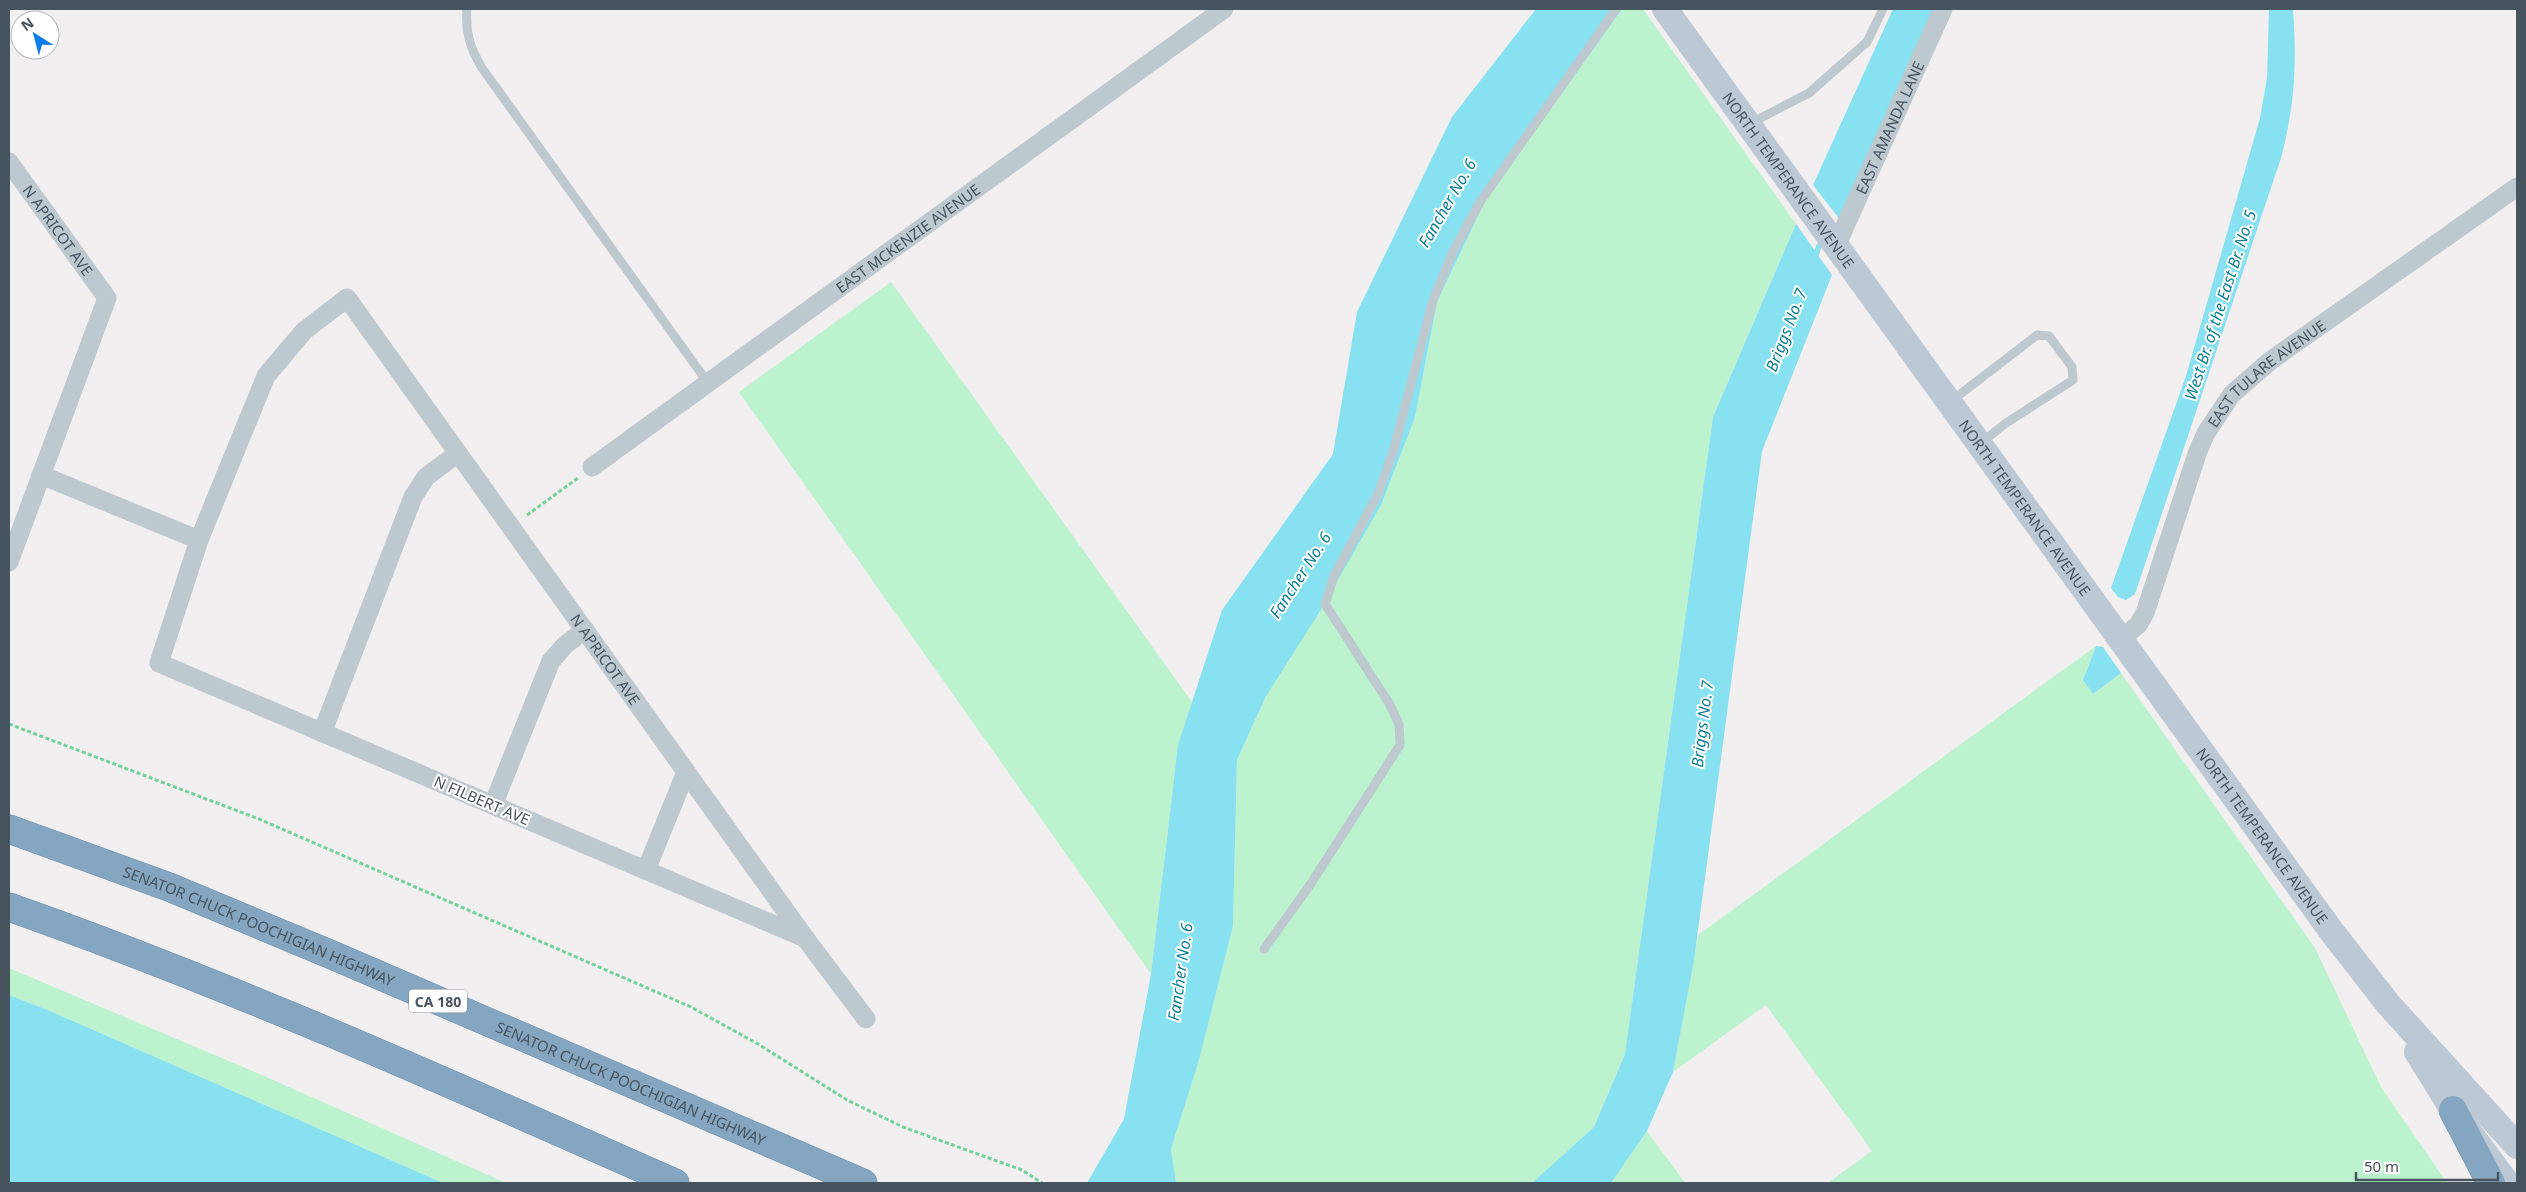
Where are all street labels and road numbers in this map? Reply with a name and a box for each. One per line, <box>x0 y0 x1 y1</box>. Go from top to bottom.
street label: EAST AMANDA LANE <box>1851 58 1928 197</box>
street label: NORTH TEMPERANCE AVENUE <box>1718 88 1859 272</box>
street label: EAST MCKENZIE AVENUE <box>832 179 984 297</box>
street label: N APRICOT AVE <box>19 181 98 280</box>
street label: EAST TULARE AVENUE <box>2203 315 2329 431</box>
street label: NORTH TEMPERANCE AVENUE <box>1955 415 2096 600</box>
street label: N APRICOT AVE <box>566 610 645 709</box>
street label: NORTH TEMPERANCE AVENUE <box>2192 744 2333 928</box>
street label: N FILBERT AVE <box>431 771 533 829</box>
street label: SENATOR CHUCK POOCHIGIAN HIGHWAY <box>120 861 398 991</box>
road number: CA 180 <box>409 989 467 1012</box>
street label: SENATOR CHUCK POOCHIGIAN HIGHWAY <box>493 1017 769 1150</box>

